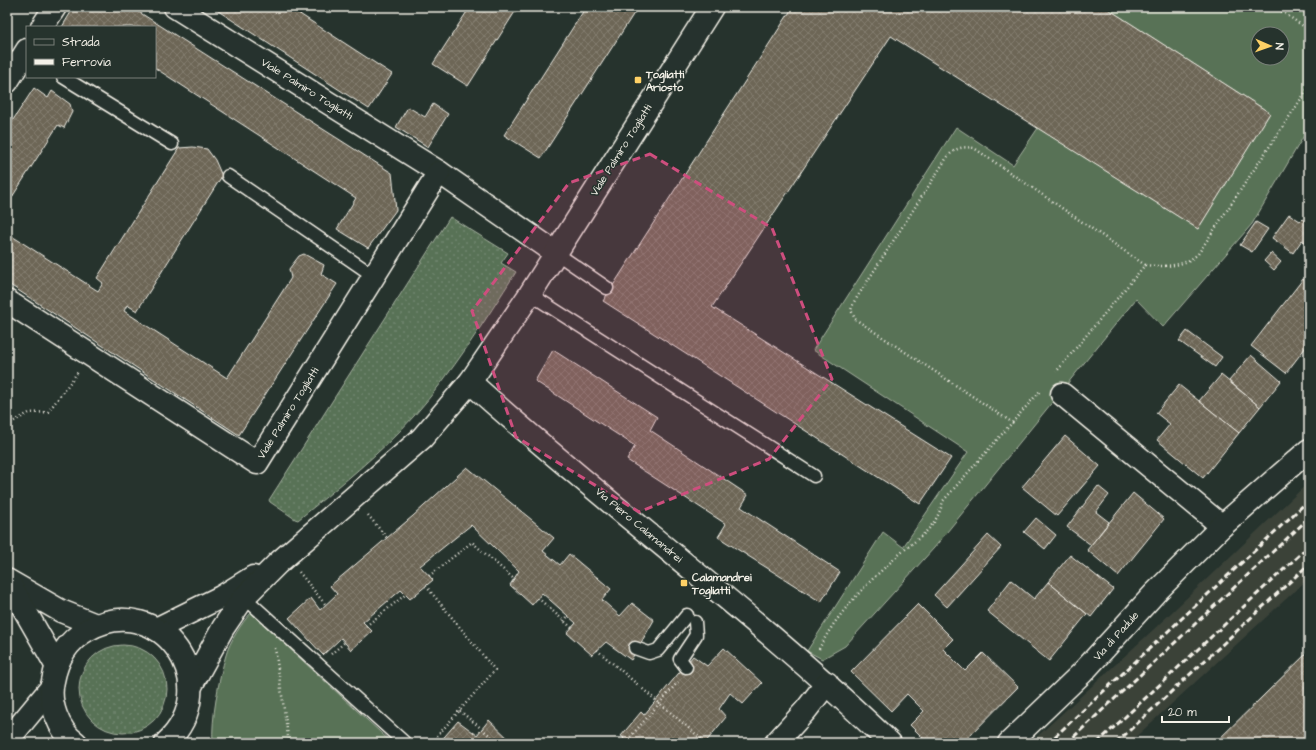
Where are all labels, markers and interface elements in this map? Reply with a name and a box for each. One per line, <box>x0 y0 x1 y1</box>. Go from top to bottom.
legend <box>26 26 156 78</box>
north arrow <box>1250 26 1290 66</box>
text: Strada <box>62 34 100 51</box>
text: N <box>1272 43 1287 50</box>
text: Ferrovia <box>62 54 111 71</box>
street label: Viale Palmiro Togliatti <box>258 55 356 124</box>
place label: Togliatti Ariosto <box>645 67 685 95</box>
marker: Togliatti Ariosto <box>633 75 643 85</box>
street label: Viale Palmiro Togliatti <box>587 101 656 199</box>
street label: Viale Palmiro Togliatti <box>254 364 323 462</box>
street label: Via Piero Calamandrei <box>592 484 686 566</box>
place label: Calamandrei Togliatti <box>691 570 752 600</box>
marker: Calamandrei Togliatti <box>679 578 689 588</box>
street label: Via di Padule <box>1090 608 1142 664</box>
scale bar <box>1162 698 1229 724</box>
text: 20 m <box>1168 704 1197 721</box>

